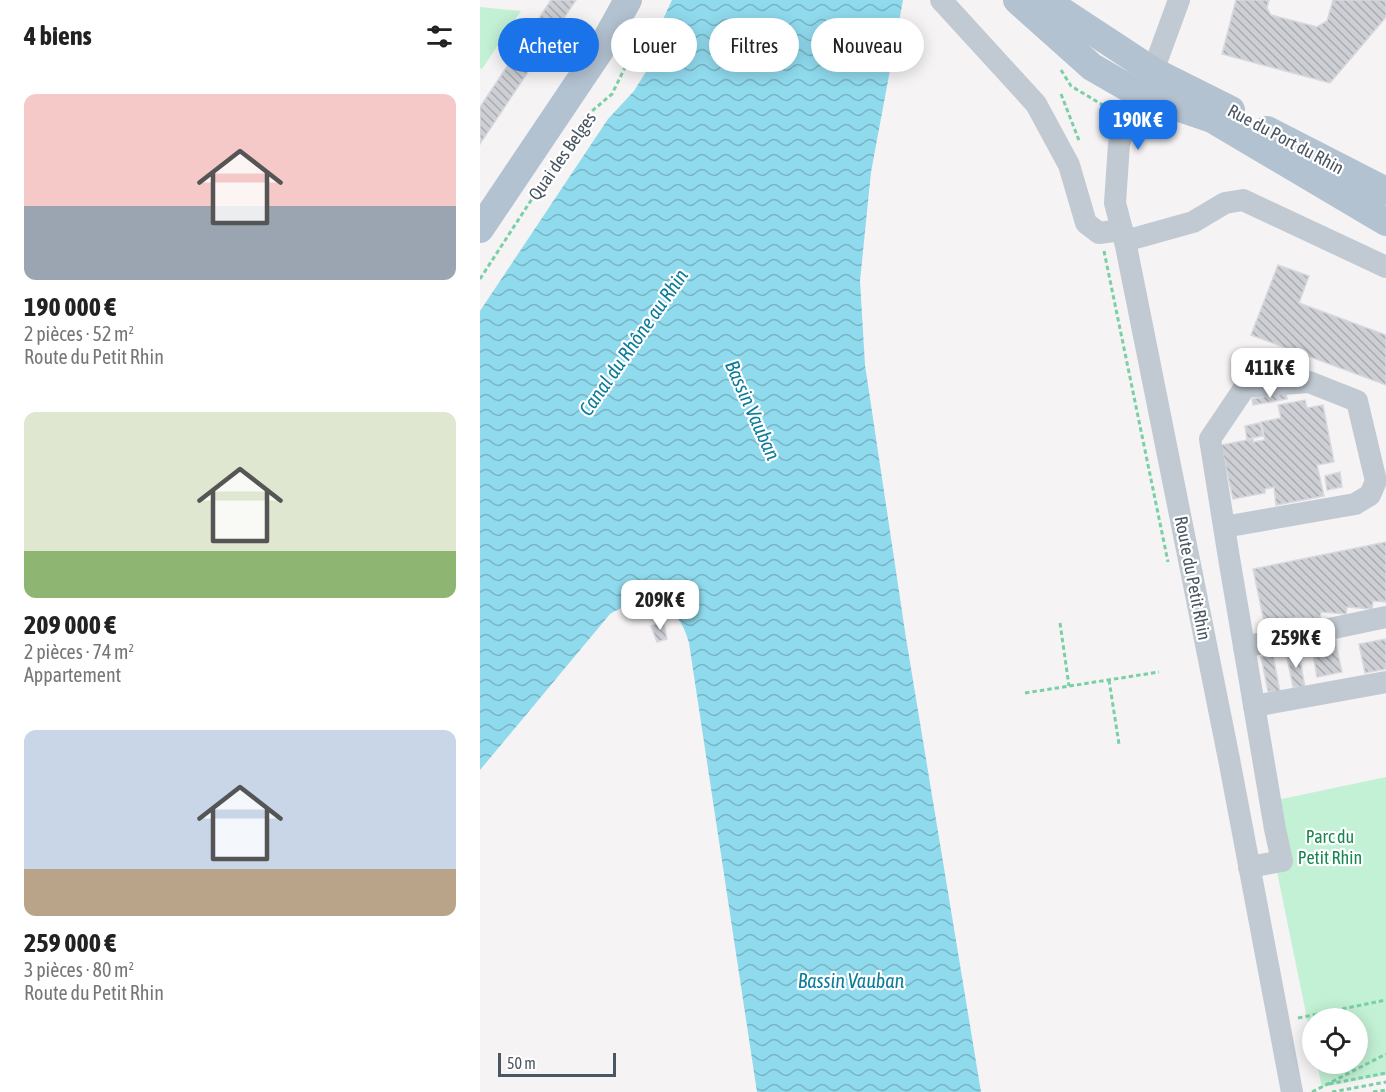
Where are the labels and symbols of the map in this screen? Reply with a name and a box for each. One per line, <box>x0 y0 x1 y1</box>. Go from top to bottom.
pin: 190K € <box>1089 100 1187 151</box>
street label: Rue du Port du Rhin <box>1224 100 1348 178</box>
street label: Quai des Belges <box>524 108 600 204</box>
water label: Canal du Rhône au Rhin <box>574 264 692 420</box>
pin: 411K € <box>1221 348 1319 399</box>
water label: Bassin Vauban <box>721 357 785 464</box>
street label: Route du Petit Rhin <box>1171 514 1215 642</box>
pin: 209K € <box>611 580 709 631</box>
pin: 259K € <box>1247 618 1345 669</box>
park label: Parc du Petit Rhin <box>1298 826 1362 868</box>
water label: Bassin Vauban <box>798 969 905 992</box>
scale bar <box>498 1050 616 1078</box>

